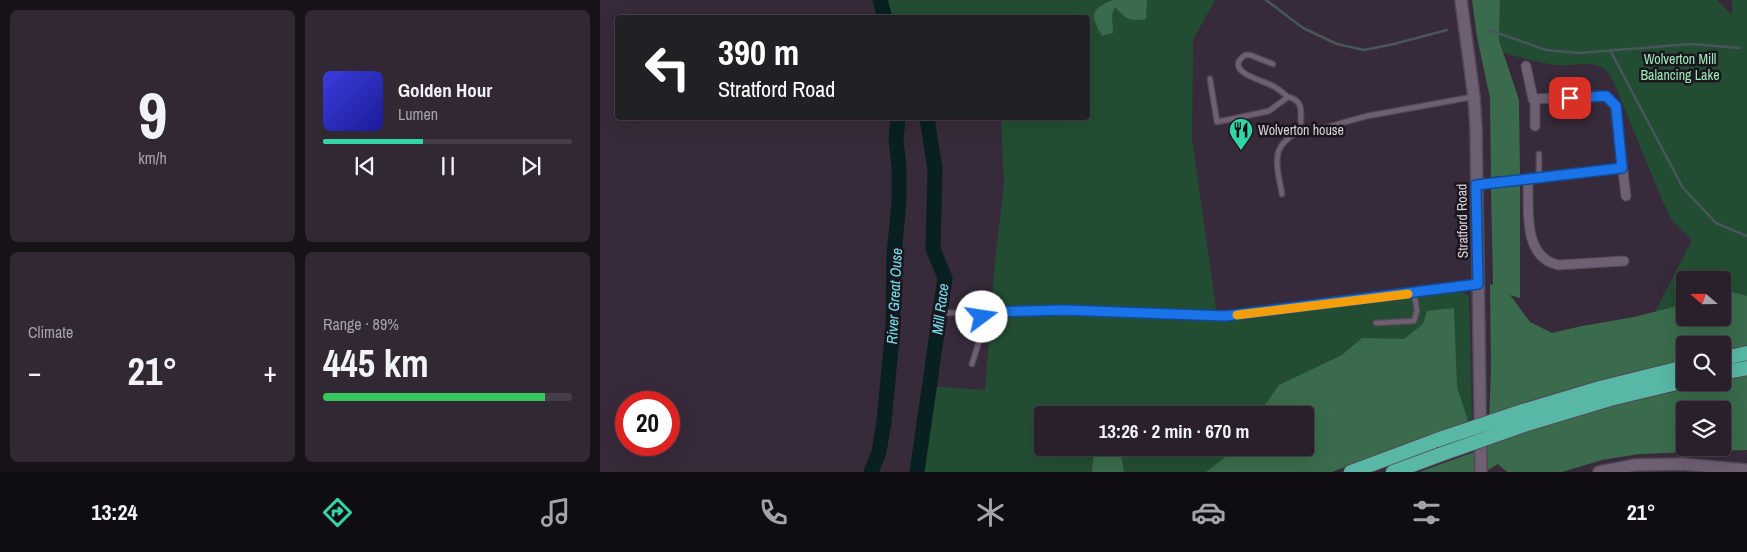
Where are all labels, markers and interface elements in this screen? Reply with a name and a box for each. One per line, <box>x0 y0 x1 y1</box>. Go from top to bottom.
text: 390 m <box>718 29 799 76</box>
icon: left <box>635 35 700 100</box>
park label: Wolverton Mill Balancing Lake <box>1640 50 1720 84</box>
text: 9 <box>138 71 167 158</box>
text: Stratford Road <box>718 74 835 104</box>
text: Golden Hour <box>398 77 492 103</box>
pin <box>1549 77 1591 119</box>
icon: arrive <box>1556 84 1584 112</box>
text: Lumen <box>398 103 438 125</box>
restaurant icon: Wolverton house <box>1228 117 1254 151</box>
place label: Wolverton house <box>1258 121 1344 139</box>
text: km/h <box>138 147 167 169</box>
icon: previous <box>351 152 379 180</box>
icon: pause <box>434 152 462 180</box>
icon: next <box>517 152 545 180</box>
street label: Stratford Road <box>1452 184 1472 258</box>
water label: River Great Ouse <box>881 247 907 345</box>
north arrow <box>1676 271 1731 326</box>
map controls <box>1676 271 1731 456</box>
water label: Mill Race <box>926 282 954 336</box>
position arrow <box>955 290 1007 342</box>
text: Range · 89% <box>323 313 399 335</box>
text: Climate <box>28 321 73 343</box>
button: search <box>1676 336 1731 391</box>
text: 445 km <box>323 338 429 389</box>
text: 21° <box>128 346 177 397</box>
text: − <box>28 353 41 391</box>
text: + <box>264 353 277 391</box>
speed limit sign: 20 <box>615 391 680 456</box>
button: layers <box>1676 401 1731 456</box>
text: 13:26 · 2 min · 670 m <box>1099 418 1249 444</box>
icon: directions <box>320 495 355 530</box>
icon: music <box>538 495 573 530</box>
icon: phone <box>756 495 791 530</box>
icon: climate <box>973 495 1008 530</box>
icon: car <box>1191 495 1226 530</box>
icon: filters <box>1409 495 1444 530</box>
text: 13:24 <box>91 497 138 527</box>
text: 21° <box>1627 497 1656 527</box>

